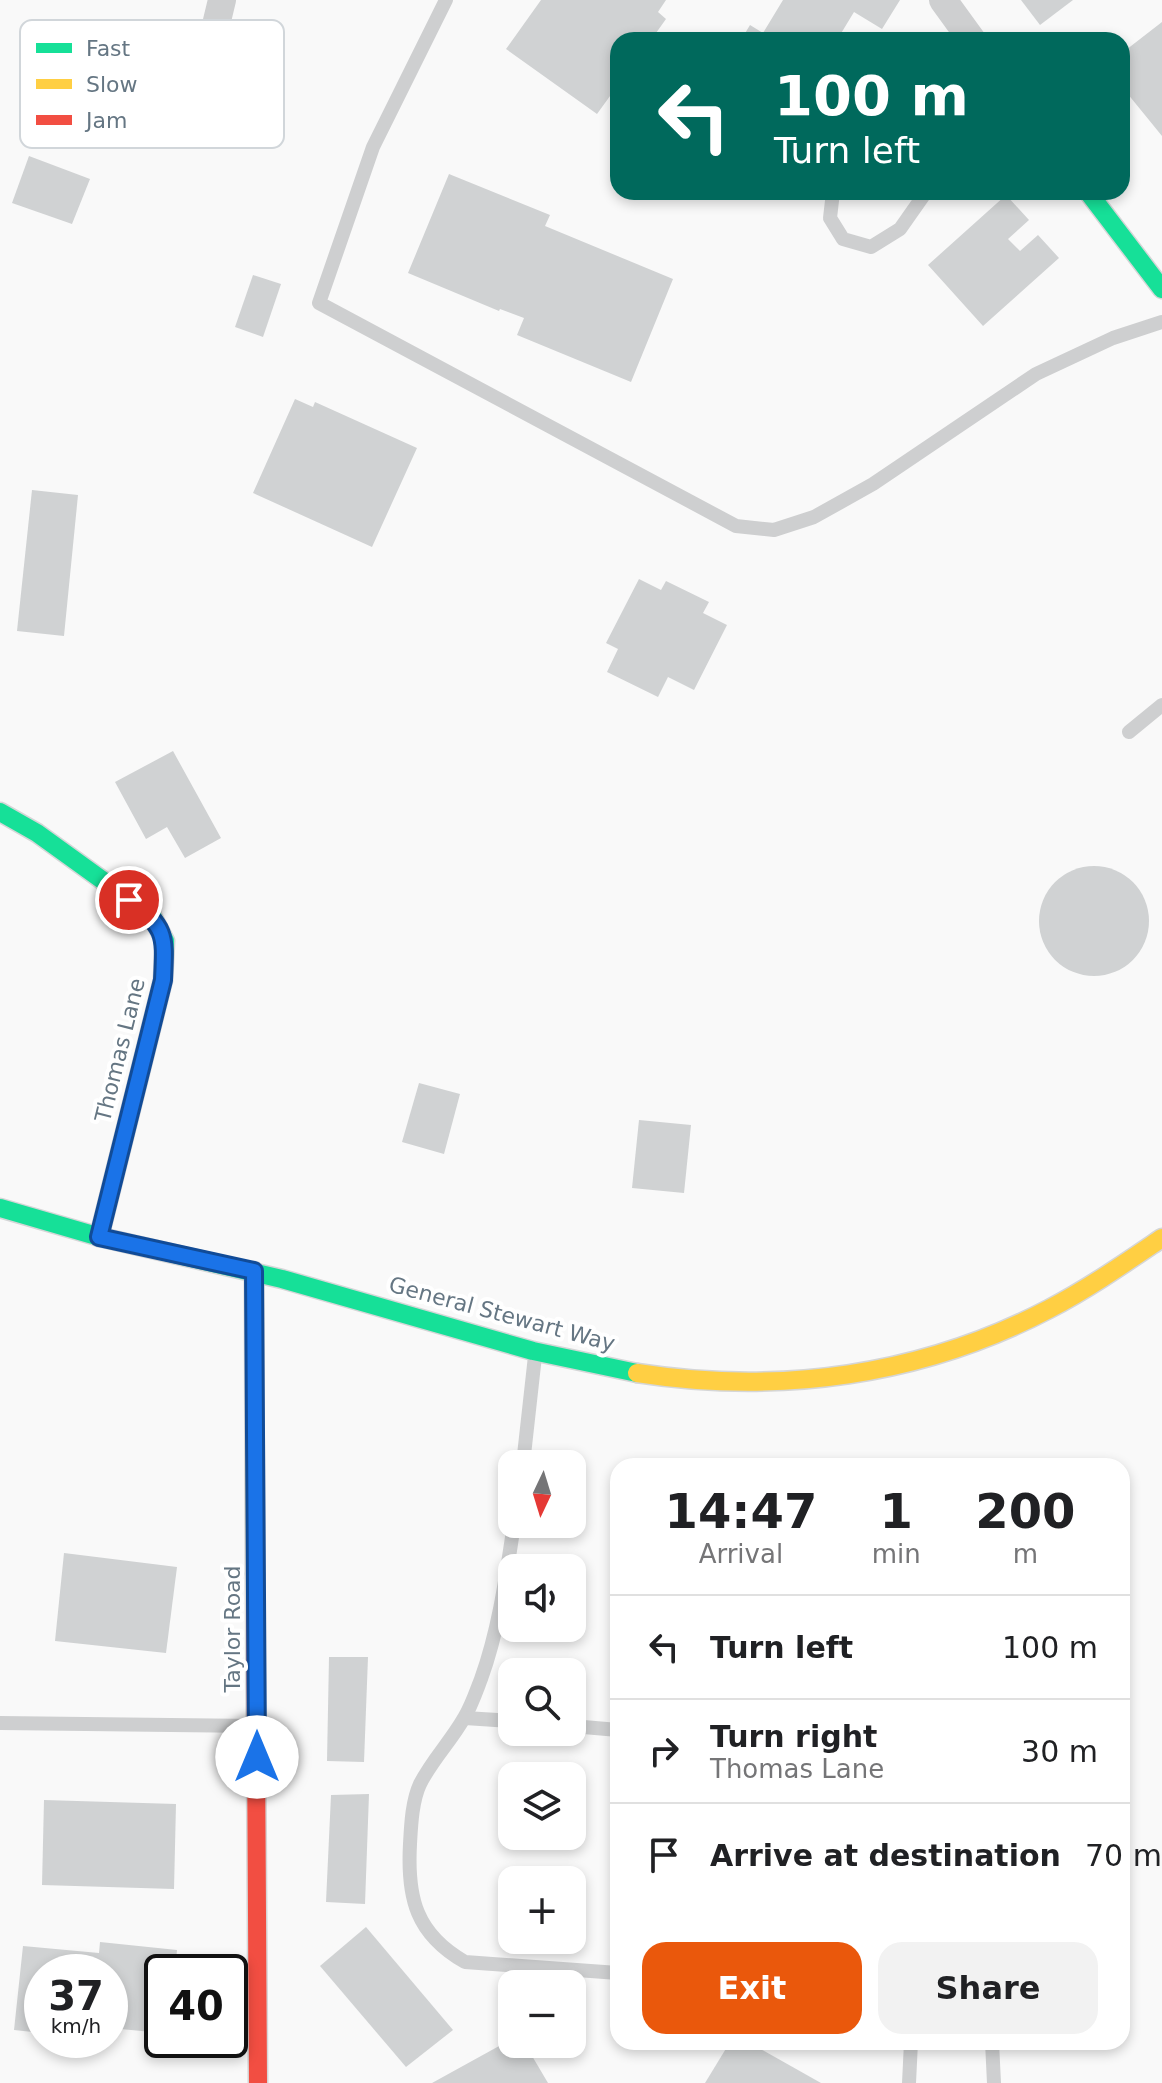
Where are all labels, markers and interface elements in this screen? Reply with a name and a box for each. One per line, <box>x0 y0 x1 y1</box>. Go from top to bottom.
legend <box>20 20 284 148</box>
text: Fast <box>86 36 131 61</box>
text: 100 m <box>774 63 969 128</box>
icon: left <box>642 64 746 168</box>
text: Slow <box>86 72 138 97</box>
text: Jam <box>84 108 127 133</box>
text: Turn left <box>774 130 920 171</box>
pin <box>95 866 163 934</box>
icon: arrive <box>107 878 151 922</box>
street label: Thomas Lane <box>90 975 150 1126</box>
street label: General Stewart Way <box>386 1272 618 1356</box>
north arrow <box>498 1450 586 1538</box>
map controls <box>498 1450 586 2058</box>
text: 14:47 <box>664 1483 817 1539</box>
text: 1 <box>880 1483 913 1539</box>
text: 200 <box>975 1483 1075 1539</box>
text: Arrival <box>699 1539 783 1569</box>
text: min <box>872 1539 921 1569</box>
text: m <box>1013 1539 1038 1569</box>
button: sound <box>498 1554 586 1642</box>
street label: Taylor Road <box>220 1565 245 1694</box>
icon: left <box>642 1625 686 1669</box>
text: Turn left <box>710 1630 853 1665</box>
text: 100 m <box>1002 1630 1098 1665</box>
button: search <box>498 1658 586 1746</box>
position arrow <box>215 1715 299 1799</box>
text: Turn right <box>710 1719 877 1754</box>
icon: right <box>642 1729 686 1773</box>
text: 30 m <box>1021 1734 1098 1769</box>
text: Thomas Lane <box>710 1754 884 1784</box>
button: layers <box>498 1762 586 1850</box>
icon: arrive <box>642 1833 686 1877</box>
text: Arrive at destination <box>710 1838 1061 1873</box>
text: 70 m <box>1085 1838 1162 1873</box>
button: + <box>498 1866 586 1954</box>
button: Exit <box>642 1942 862 2034</box>
button: Share <box>878 1942 1098 2034</box>
speed limit sign: 40 <box>144 1954 248 2058</box>
button: − <box>498 1970 586 2058</box>
text: 37 <box>48 1973 104 2019</box>
text: km/h <box>51 2014 101 2038</box>

